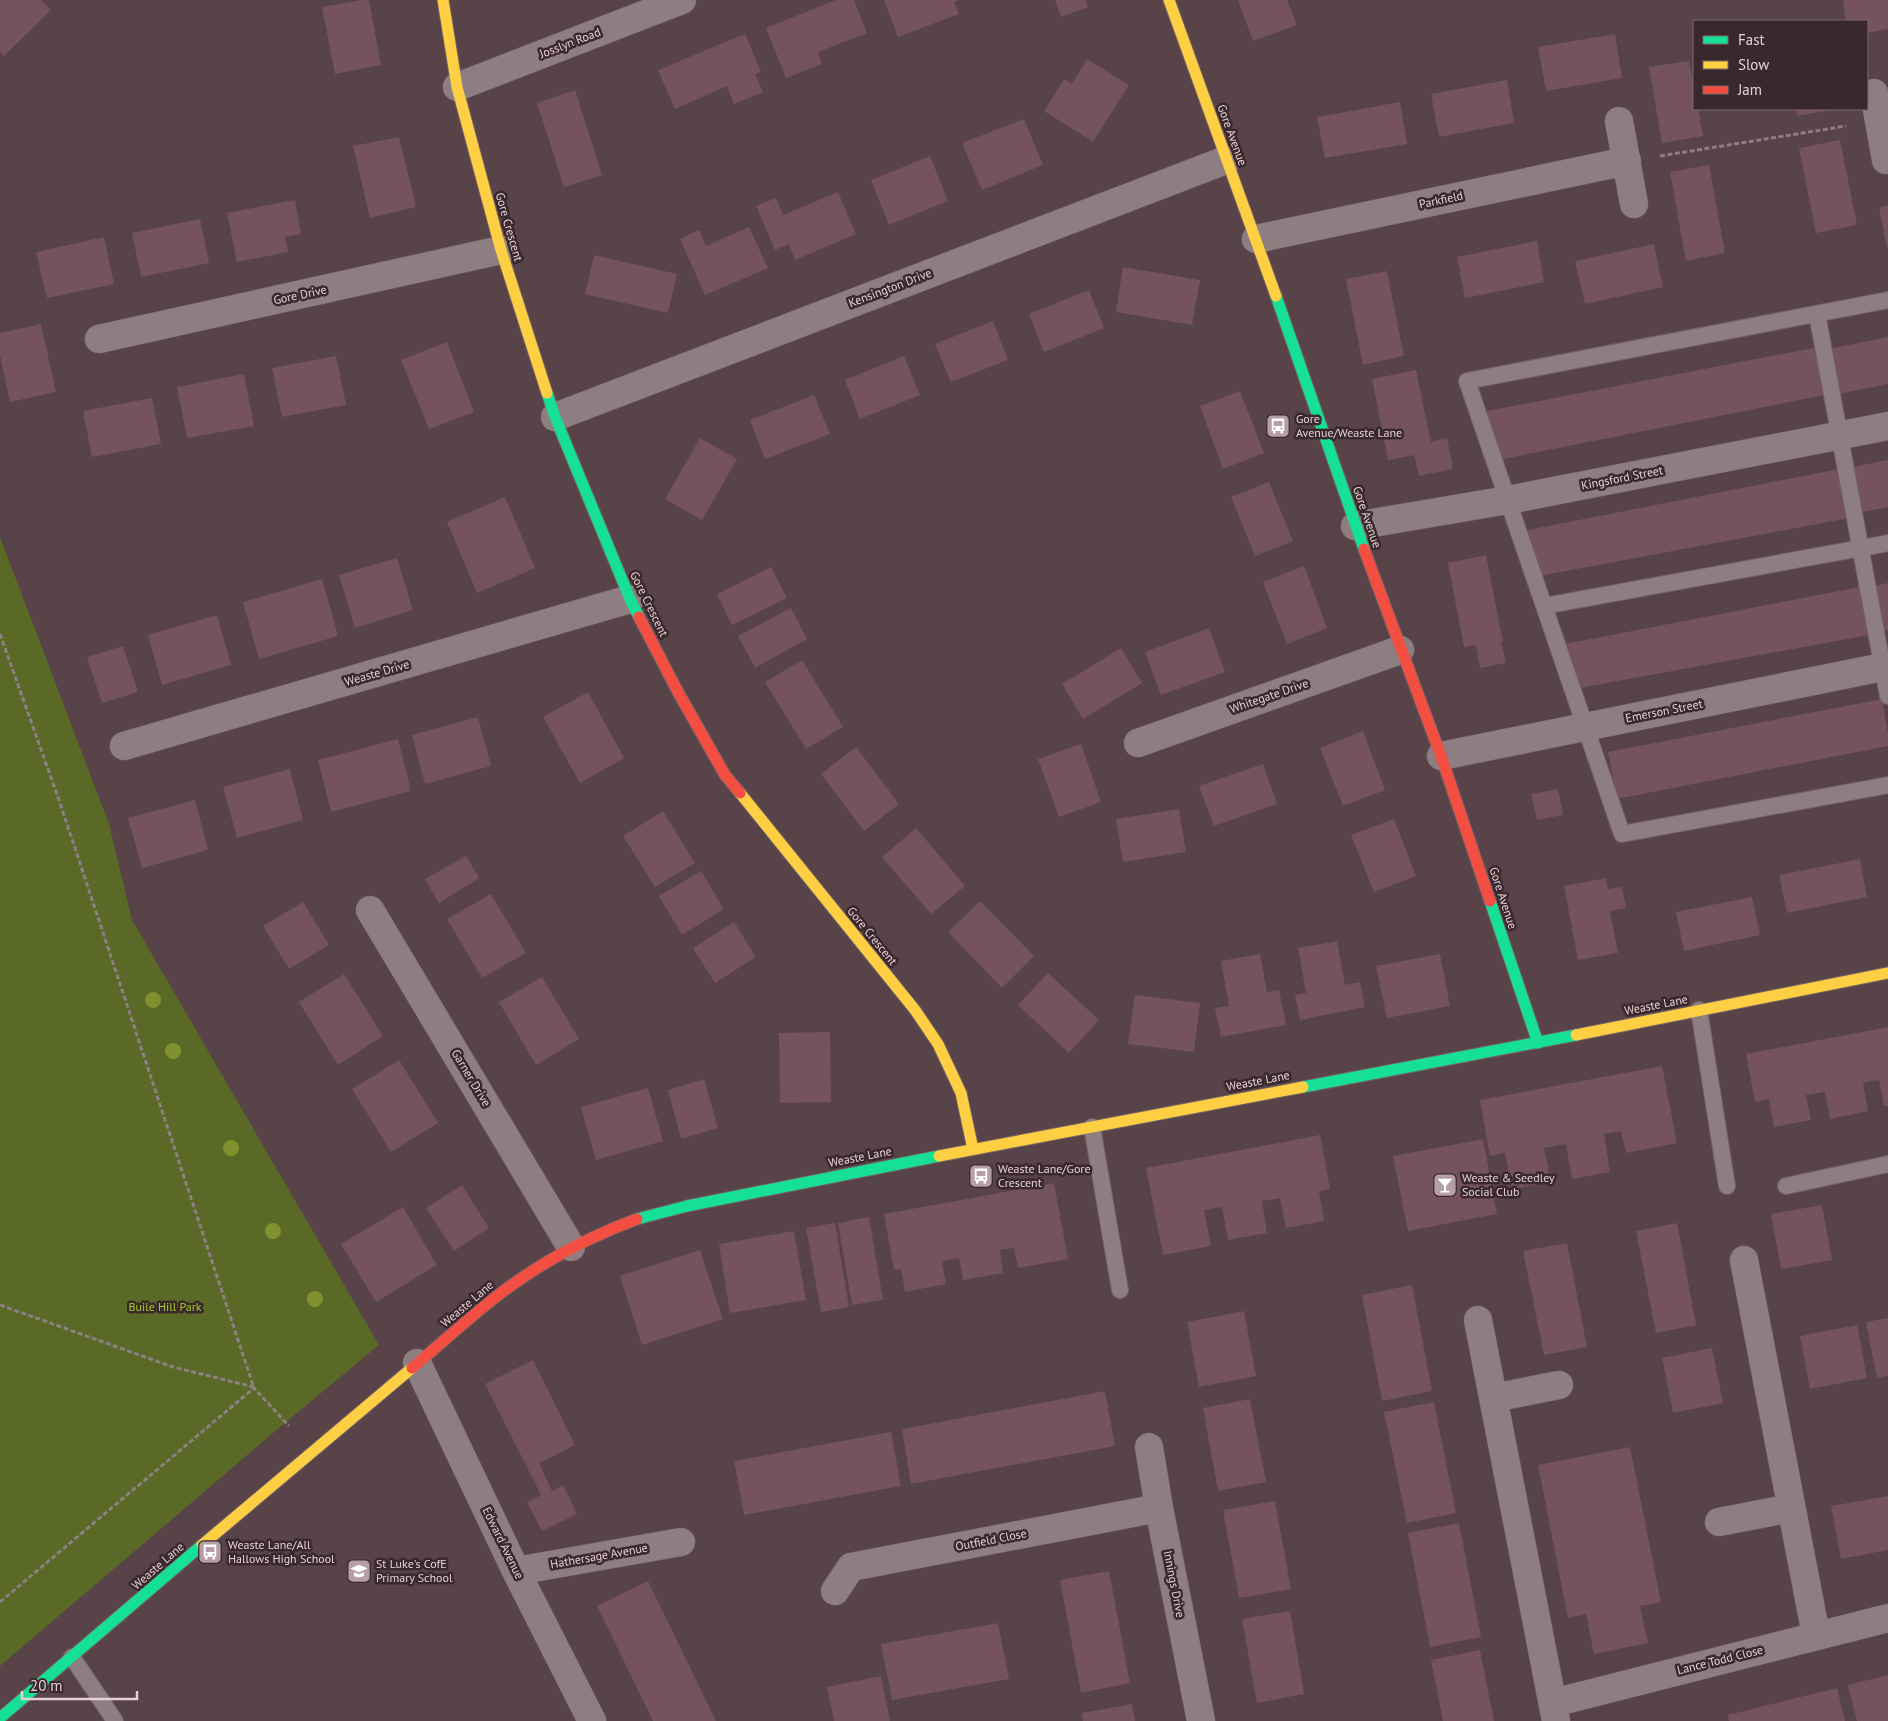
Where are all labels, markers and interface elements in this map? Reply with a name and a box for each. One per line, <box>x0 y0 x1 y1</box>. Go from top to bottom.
legend <box>1693 20 1868 110</box>
street label: Josslyn Road <box>536 24 603 61</box>
text: Fast <box>1738 30 1765 49</box>
text: Slow <box>1738 55 1769 74</box>
text: Jam <box>1737 80 1762 99</box>
street label: Gore Avenue <box>1214 102 1251 168</box>
street label: Parkfield <box>1418 188 1464 211</box>
street label: Gore Crescent <box>492 191 526 263</box>
street label: Kensington Drive <box>846 265 933 310</box>
street label: Gore Drive <box>272 282 328 307</box>
place label: Gore Avenue/Weaste Lane <box>1296 411 1402 440</box>
bus stop icon: Gore Avenue/Weaste Lane <box>1265 413 1291 439</box>
street label: Kingsford Street <box>1580 462 1664 493</box>
street label: Gore Avenue <box>1350 484 1385 550</box>
street label: Gore Crescent <box>627 569 672 639</box>
street label: Weaste Drive <box>343 656 411 689</box>
street label: Whitegate Drive <box>1228 675 1310 716</box>
street label: Emerson Street <box>1624 696 1704 725</box>
street label: Gore Avenue <box>1486 865 1521 931</box>
street label: Gore Crescent <box>844 903 901 968</box>
street label: Weaste Lane <box>1623 991 1689 1018</box>
street label: Garner Drive <box>448 1046 494 1109</box>
street label: Weaste Lane <box>1225 1067 1291 1094</box>
street label: Weaste Lane <box>827 1143 893 1170</box>
place label: Weaste Lane/Gore Crescent <box>998 1161 1091 1190</box>
bus stop icon: Weaste Lane/Gore Crescent <box>968 1163 994 1189</box>
place label: Weaste & Seedley Social Club <box>1462 1170 1555 1199</box>
bar icon: Weaste & Seedley Social Club <box>1432 1172 1458 1198</box>
street label: Weaste Lane <box>437 1277 496 1330</box>
park label: Buile Hill Park <box>128 1299 202 1314</box>
street label: Edward Avenue <box>480 1504 527 1581</box>
street label: Outfield Close <box>954 1525 1028 1554</box>
place label: Weaste Lane/All Hallows High School <box>228 1537 335 1566</box>
street label: Weaste Lane <box>128 1539 187 1592</box>
bus stop icon: Weaste Lane/All Hallows High School <box>197 1539 223 1565</box>
street label: Hathersage Avenue <box>549 1540 649 1571</box>
street label: Innings Drive <box>1161 1549 1188 1619</box>
place label: St Luke's CofE Primary School <box>376 1556 453 1585</box>
school or university icon: St Luke's CofE Primary School <box>346 1558 372 1584</box>
street label: Lance Todd Close <box>1675 1642 1764 1677</box>
scale bar <box>22 1668 138 1700</box>
text: 20 m <box>30 1676 63 1695</box>

